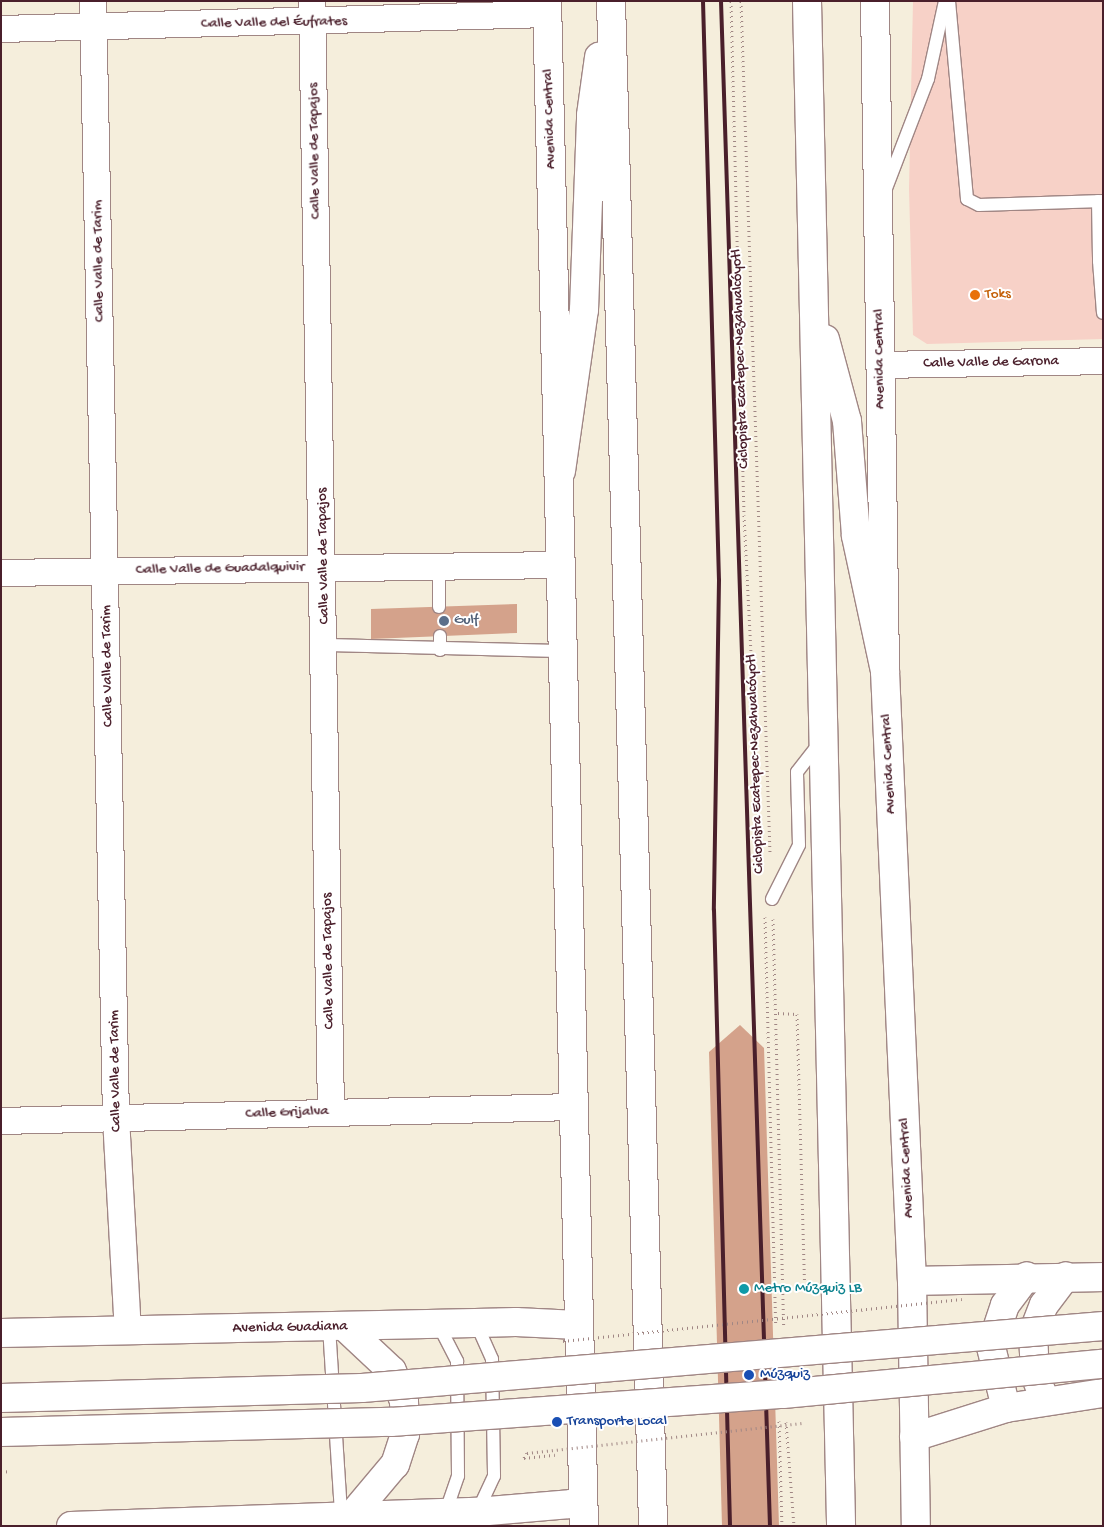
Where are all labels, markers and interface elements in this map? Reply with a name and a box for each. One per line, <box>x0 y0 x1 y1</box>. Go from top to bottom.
street label: Calle Valle del Éufrates <box>201 13 347 33</box>
street label: Avenida Central <box>539 69 561 169</box>
street label: Calle Valle de Tapajos <box>305 83 325 219</box>
street label: Calle Valle de Tarim <box>89 200 109 322</box>
street label: Ciclopista Ecatepec-Nezahualcóyotl <box>728 249 754 469</box>
place label: Toks <box>985 286 1011 304</box>
marker: Toks <box>969 289 981 301</box>
street label: Avenida Central <box>870 309 890 409</box>
street label: Calle Valle de Garona <box>923 353 1059 373</box>
street label: Calle Valle de Tapajos <box>314 488 334 624</box>
street label: Calle Valle de Guadalquivir <box>136 559 304 579</box>
street label: Calle Valle de Tarim <box>98 605 118 727</box>
place label: Gulf <box>454 612 478 630</box>
marker: Gulf <box>438 615 450 627</box>
street label: Ciclopista Ecatepec-Nezahualcóyotl <box>743 654 769 874</box>
street label: Avenida Central <box>877 713 901 815</box>
street label: Calle Valle de Tapajos <box>319 893 339 1029</box>
street label: Calle Valle de Tarim <box>106 1010 126 1132</box>
street label: Calle Grijalva <box>245 1103 329 1123</box>
street label: Avenida Central <box>895 1117 919 1219</box>
place label: Metro Múzquiz LB <box>754 1280 862 1298</box>
marker: Metro Múzquiz LB <box>738 1283 750 1295</box>
street label: Avenida Guadiana <box>232 1318 348 1338</box>
place label: Múzquiz <box>760 1366 810 1384</box>
marker: Múzquiz <box>742 1368 756 1382</box>
place label: Transporte Local <box>567 1413 667 1431</box>
marker: Transporte Local <box>551 1416 563 1428</box>

